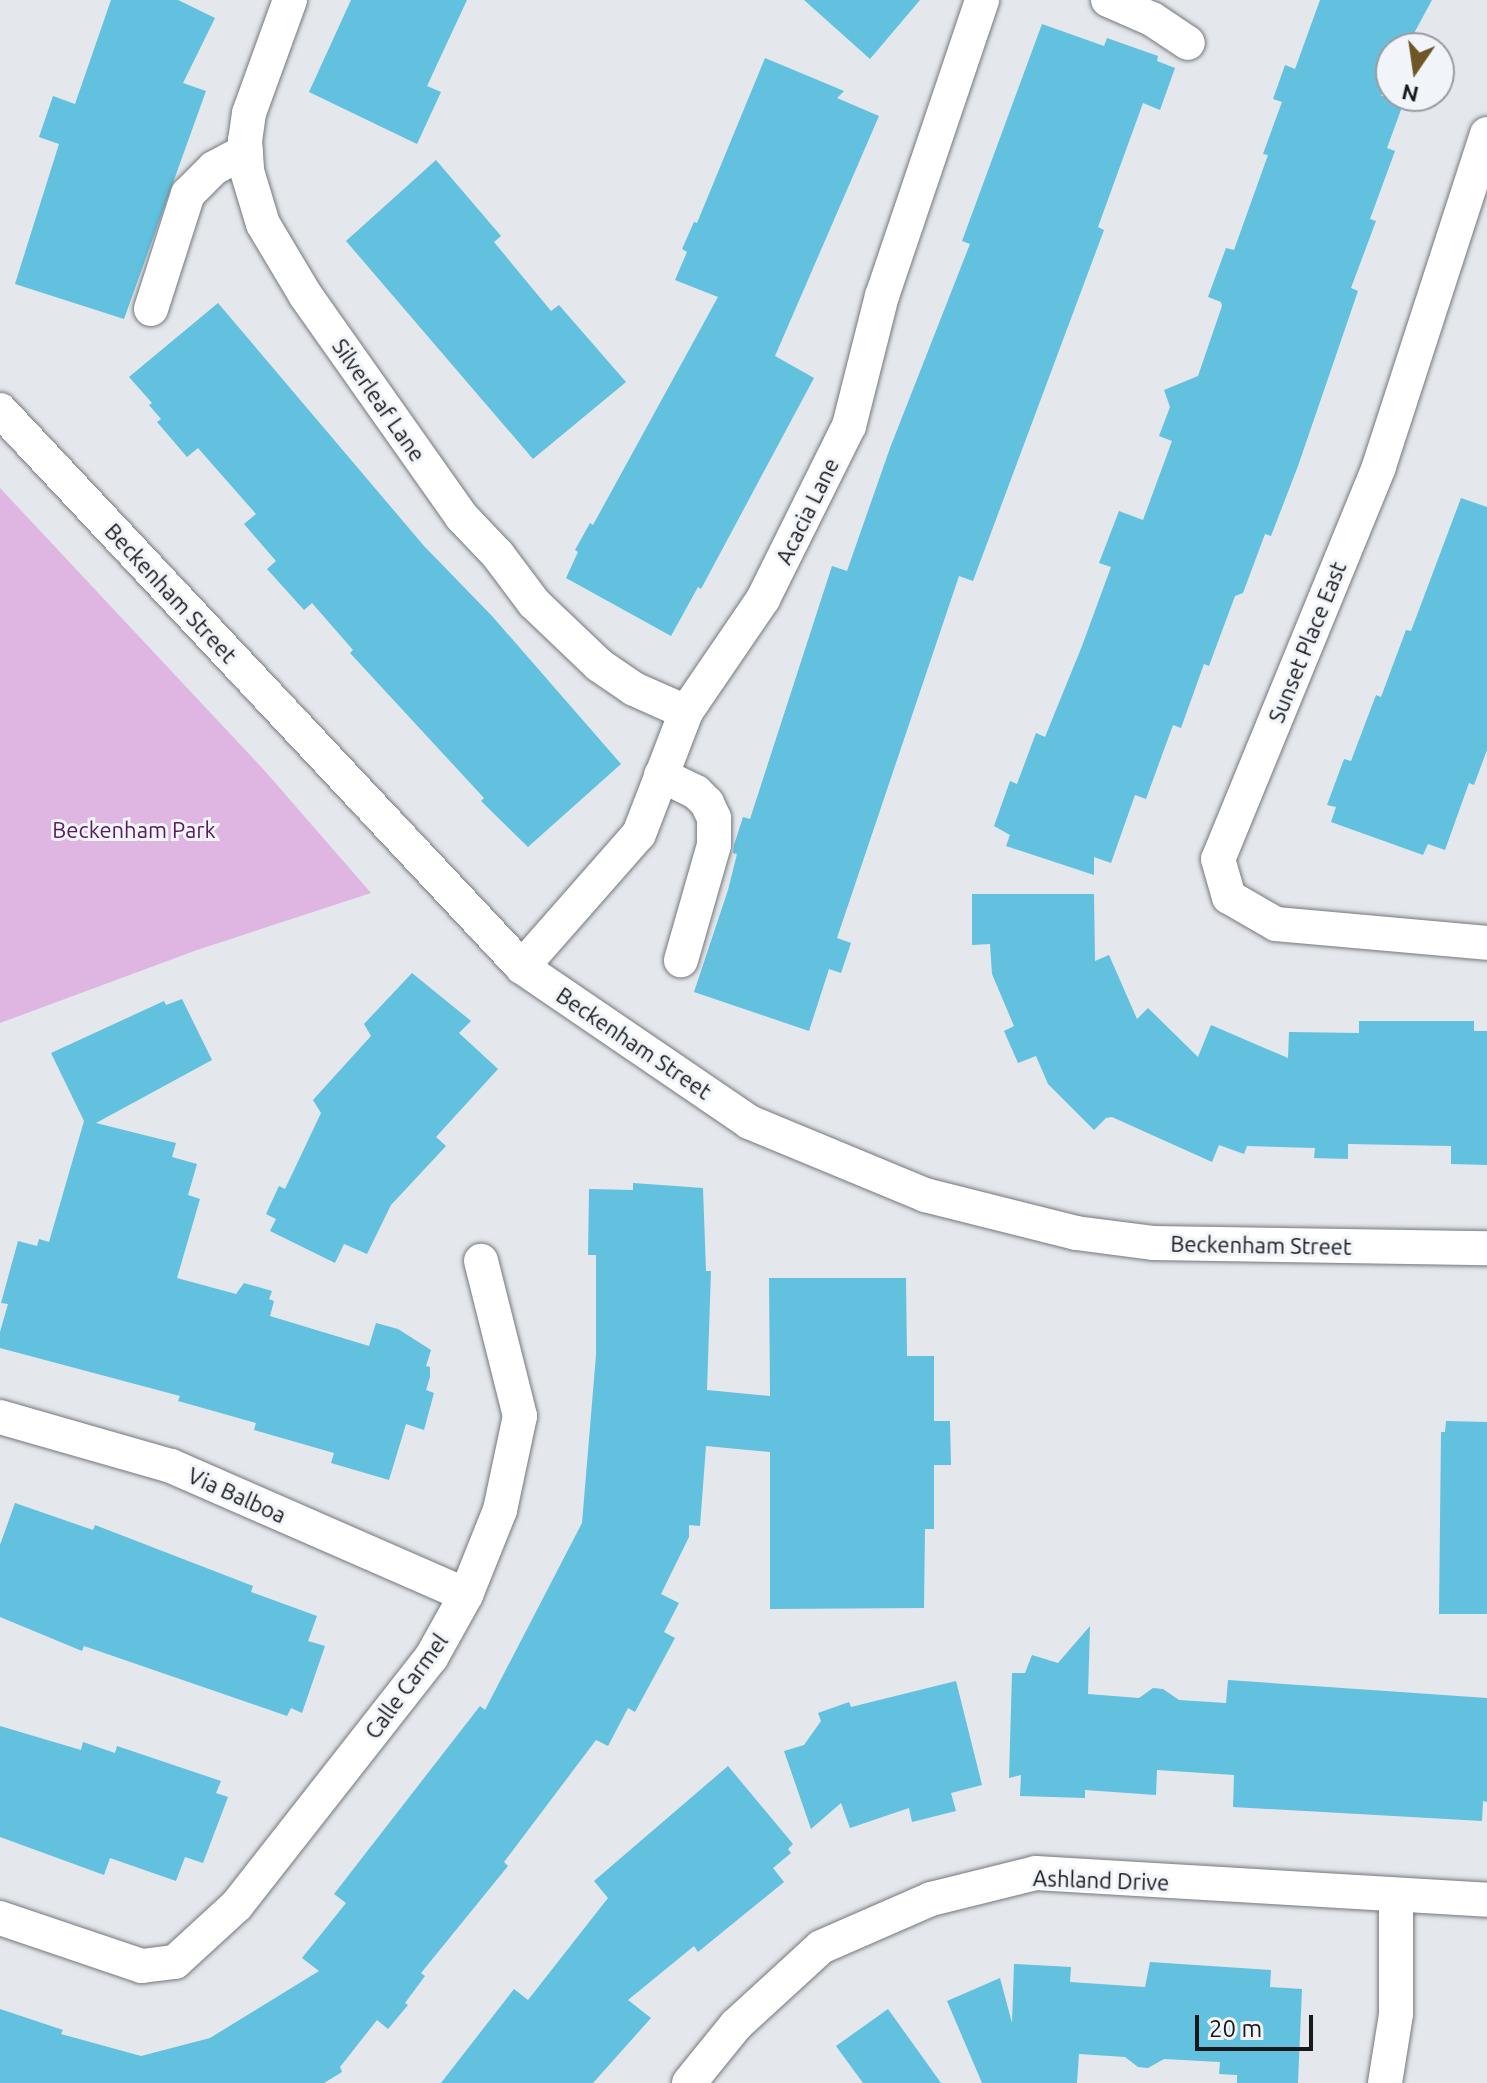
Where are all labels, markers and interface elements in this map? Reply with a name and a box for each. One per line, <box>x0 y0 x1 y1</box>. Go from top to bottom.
north arrow <box>1375 32 1455 112</box>
text: N <box>1399 80 1421 108</box>
street label: Silverleaf Lane <box>327 334 431 466</box>
street label: Acacia Lane <box>770 454 844 568</box>
street label: Beckenham Street <box>100 518 242 668</box>
street label: Sunset Place East <box>1263 558 1351 726</box>
park label: Beckenham Park <box>52 817 216 843</box>
street label: Beckenham Street <box>552 981 716 1105</box>
street label: Beckenham Street <box>1170 1230 1352 1260</box>
street label: Via Balboa <box>184 1462 290 1528</box>
street label: Calle Carmel <box>359 1628 453 1744</box>
street label: Ashland Drive <box>1032 1864 1170 1896</box>
scale bar <box>1199 1999 1317 2049</box>
text: 20 m <box>1209 2015 1262 2042</box>

